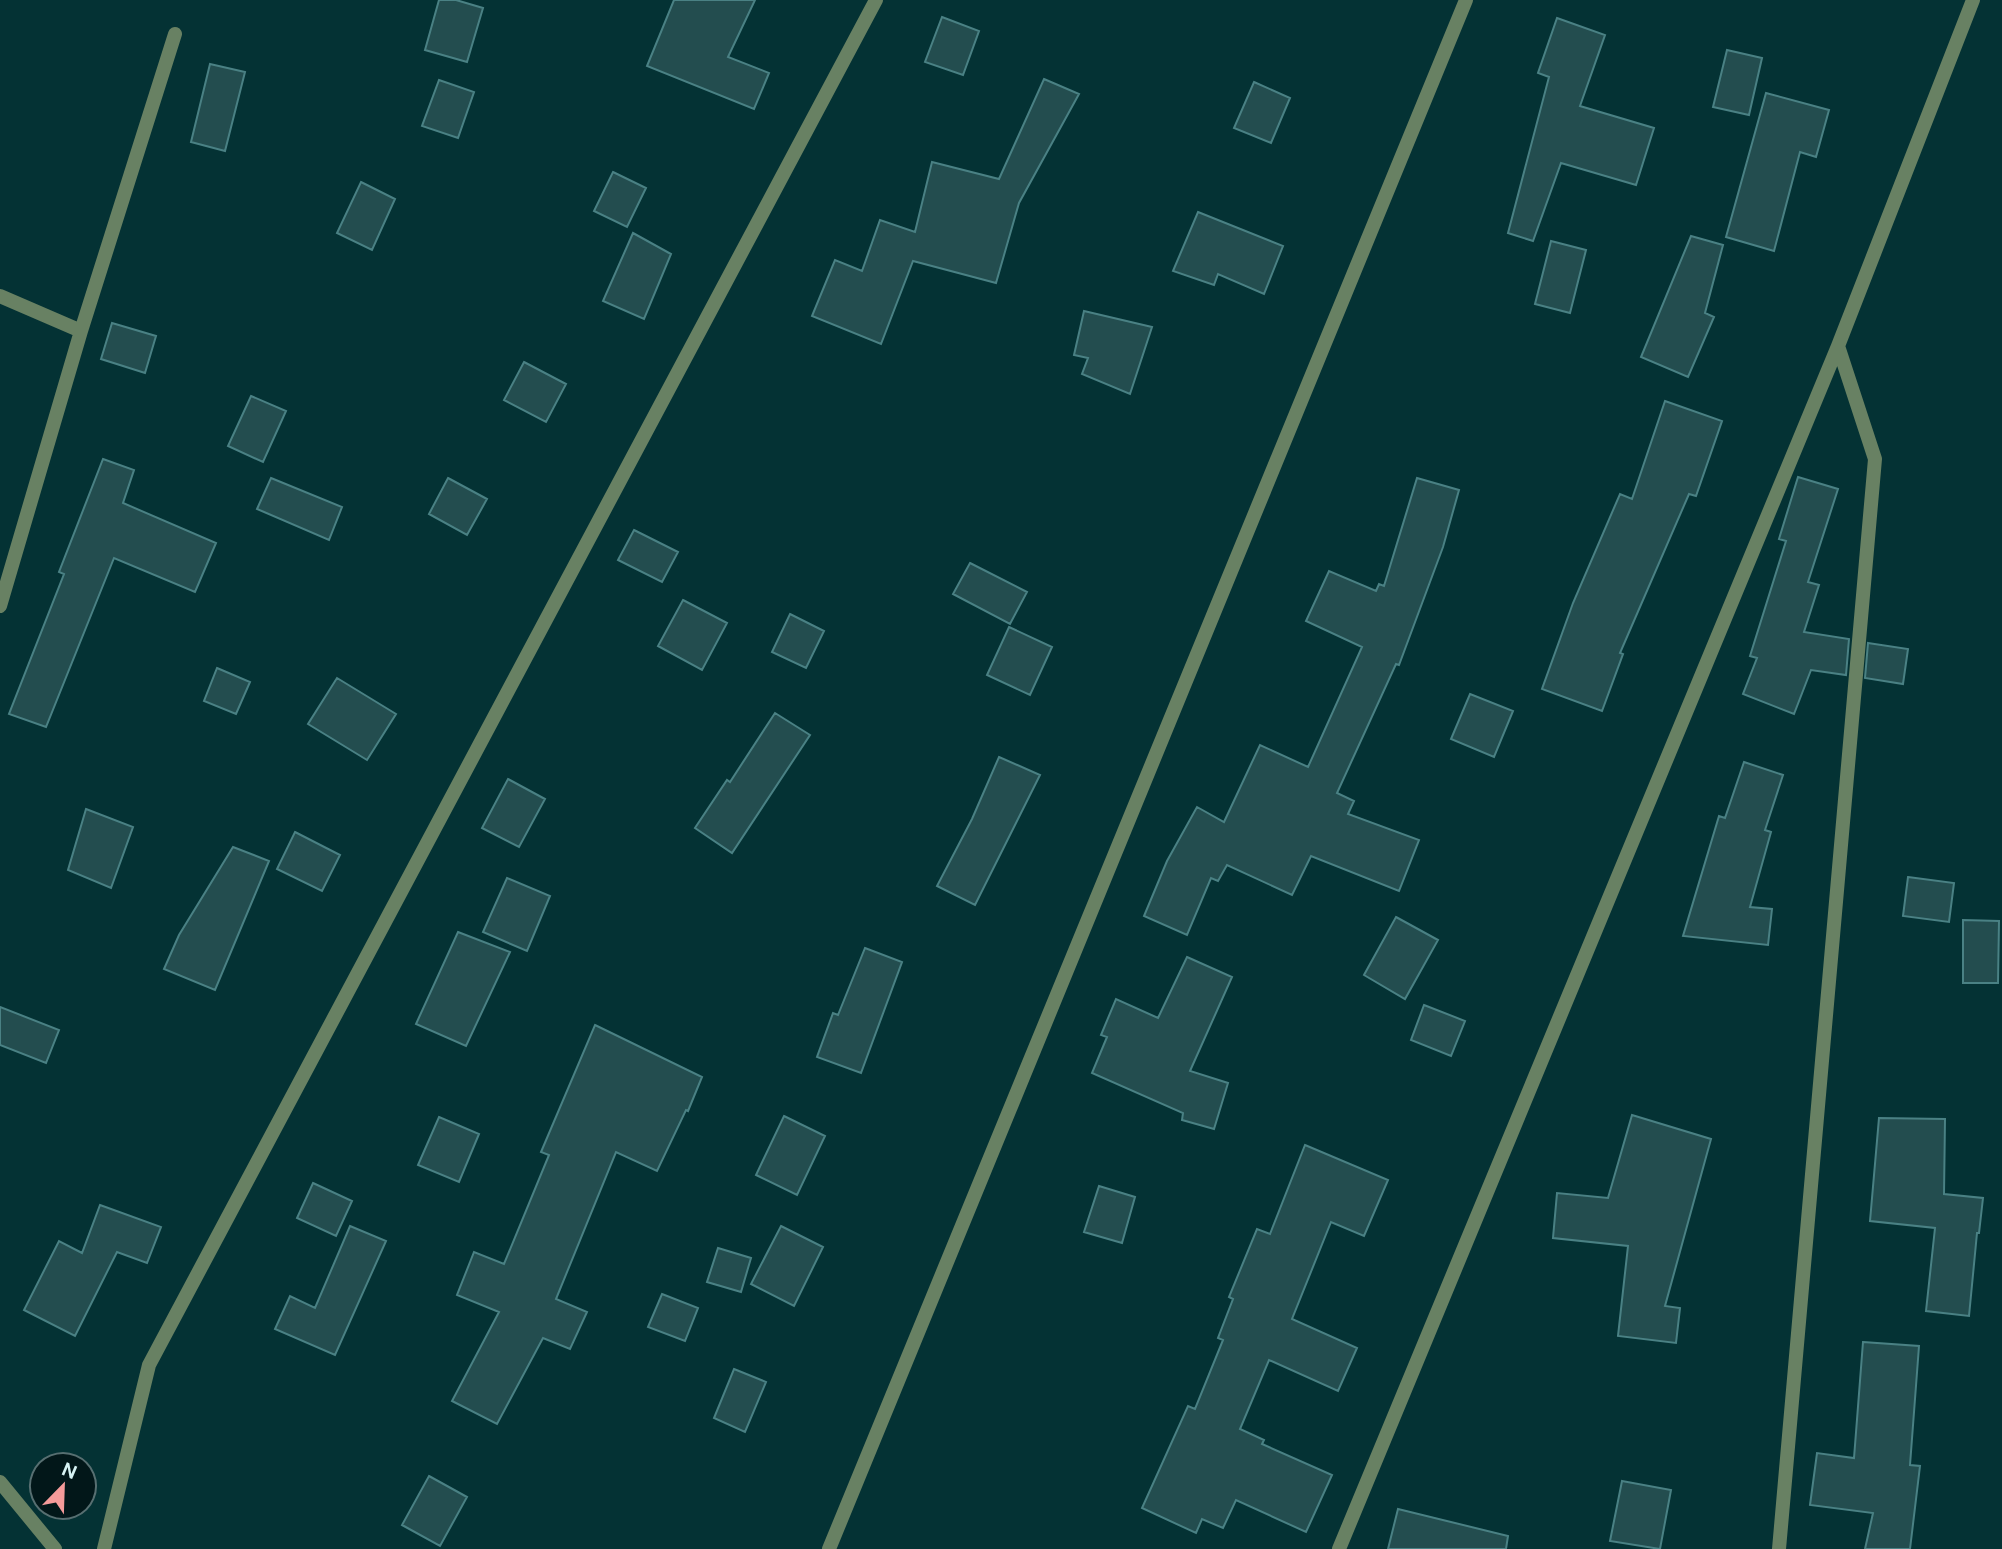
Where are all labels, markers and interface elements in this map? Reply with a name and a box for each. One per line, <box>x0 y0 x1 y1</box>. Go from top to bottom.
north arrow <box>28 1451 98 1521</box>
text: N <box>58 1457 81 1485</box>

